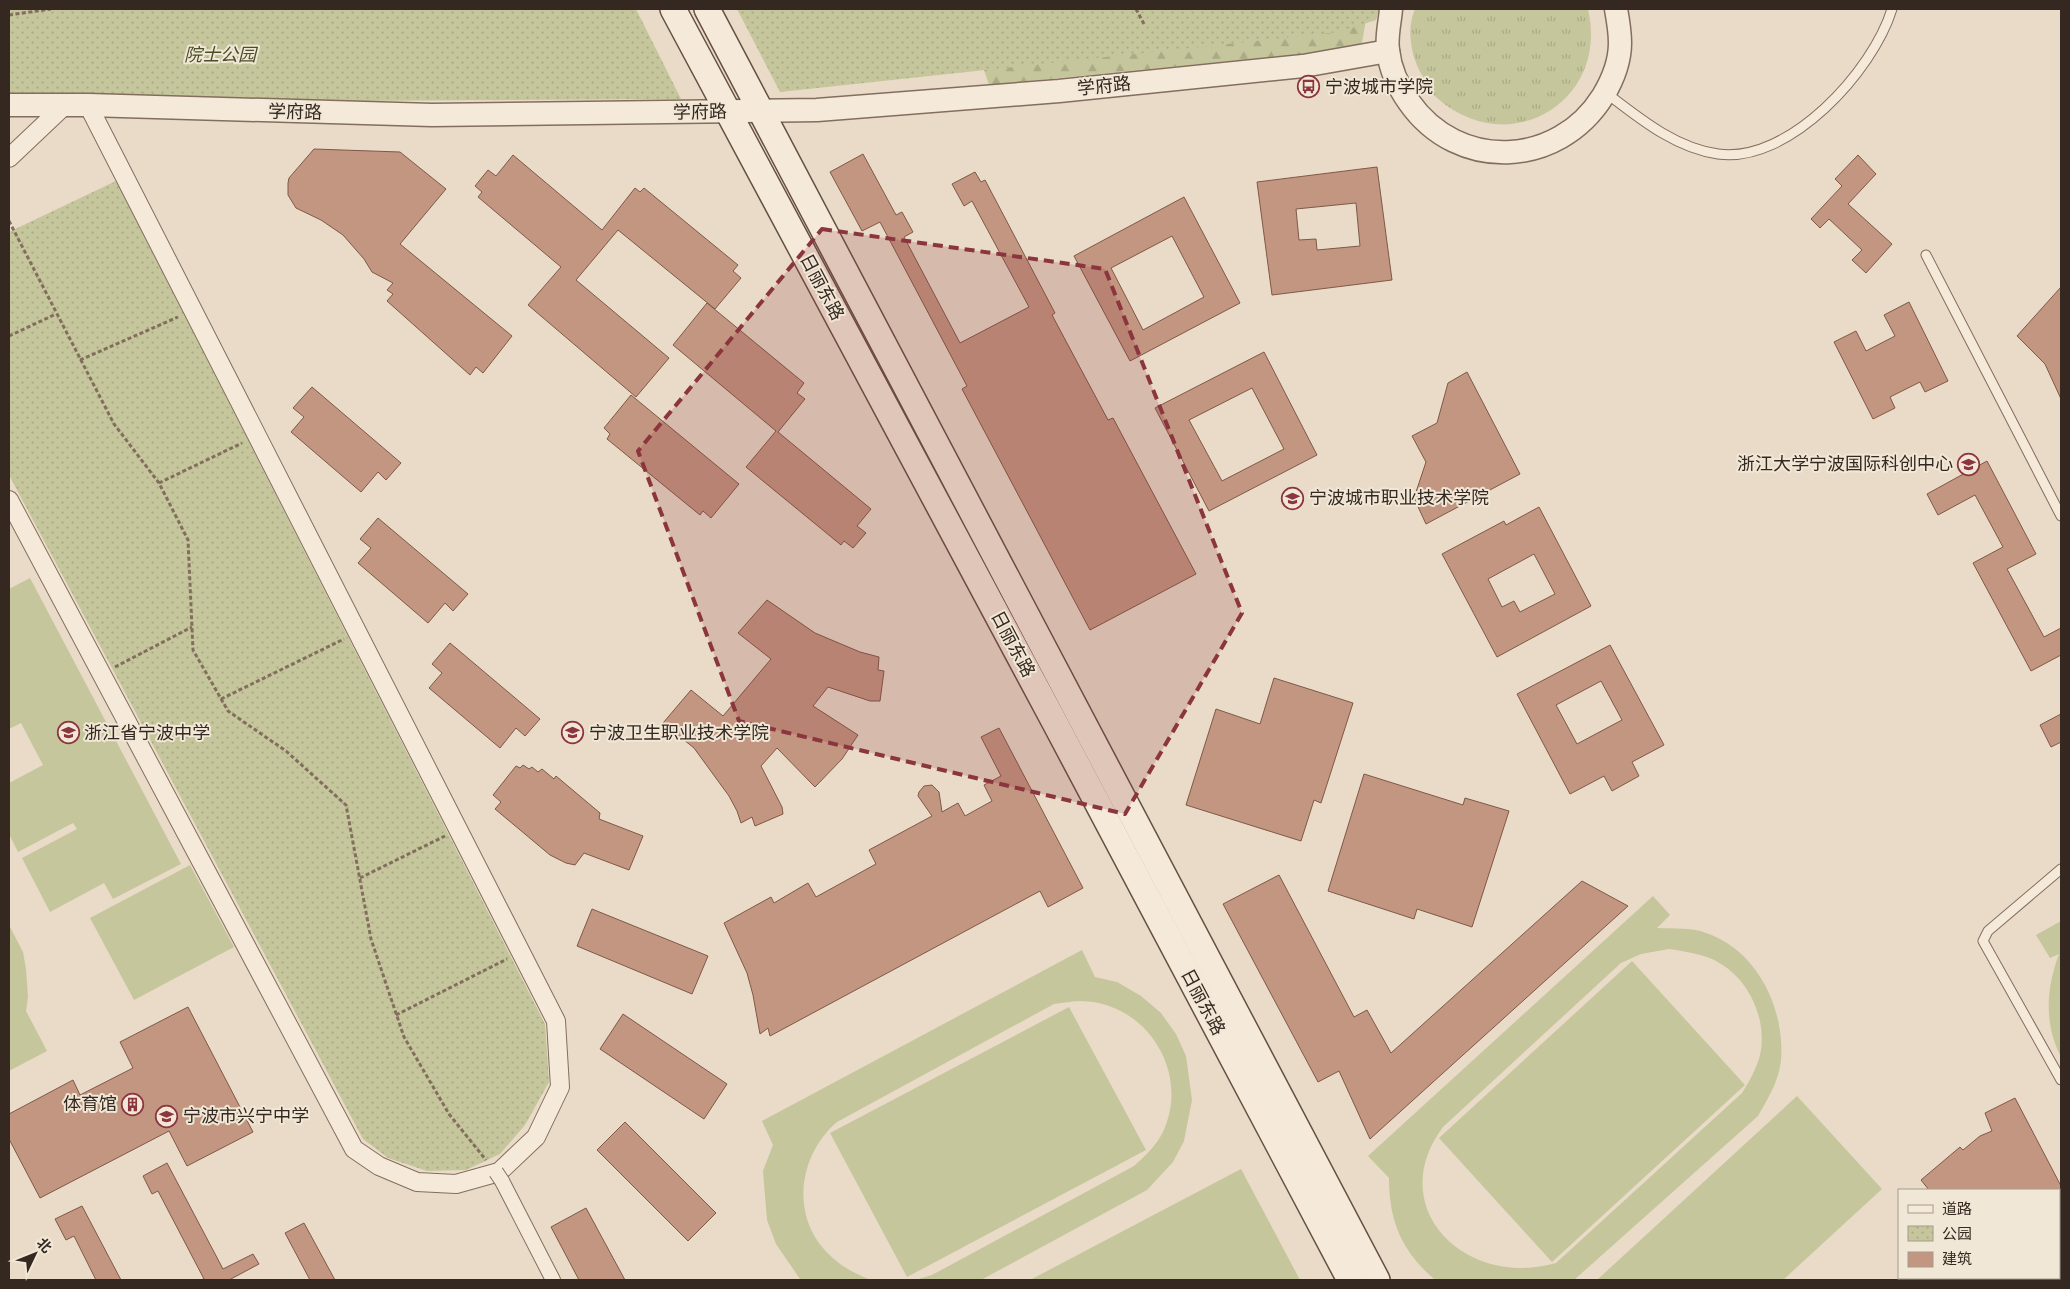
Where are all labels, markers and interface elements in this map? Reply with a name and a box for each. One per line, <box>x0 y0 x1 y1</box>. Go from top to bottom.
park label: 院士公园 <box>184 45 259 65</box>
street label: 学府路 <box>1076 73 1132 99</box>
bus stop icon: 宁波城市学院 <box>1297 75 1321 99</box>
place label: 宁波城市学院 <box>1325 77 1433 97</box>
street label: 学府路 <box>268 102 322 122</box>
street label: 学府路 <box>673 102 727 122</box>
street label: 日丽东路 <box>796 251 848 323</box>
school or university icon: 浙江大学宁波国际科创中心 <box>1957 452 1981 476</box>
place label: 浙江大学宁波国际科创中心 <box>1737 454 1953 474</box>
school or university icon: 宁波城市职业技术学院 <box>1281 486 1305 510</box>
place label: 宁波城市职业技术学院 <box>1309 488 1489 508</box>
street label: 日丽东路 <box>987 608 1039 680</box>
school or university icon: 浙江省宁波中学 <box>56 721 80 745</box>
school or university icon: 宁波卫生职业技术学院 <box>561 721 585 745</box>
place label: 浙江省宁波中学 <box>84 723 210 743</box>
place label: 宁波卫生职业技术学院 <box>589 723 769 743</box>
street label: 日丽东路 <box>1177 966 1229 1038</box>
building icon: 体育馆 <box>121 1092 145 1116</box>
place label: 体育馆 <box>63 1094 117 1114</box>
school or university icon: 宁波市兴宁中学 <box>155 1104 179 1128</box>
place label: 宁波市兴宁中学 <box>183 1106 309 1126</box>
legend <box>1898 1189 2060 1279</box>
text: 道路 <box>1942 1201 1972 1217</box>
text: 公园 <box>1942 1226 1972 1242</box>
north arrow <box>10 1229 60 1279</box>
text: 北 <box>34 1235 55 1256</box>
text: 建筑 <box>1942 1251 1972 1267</box>

